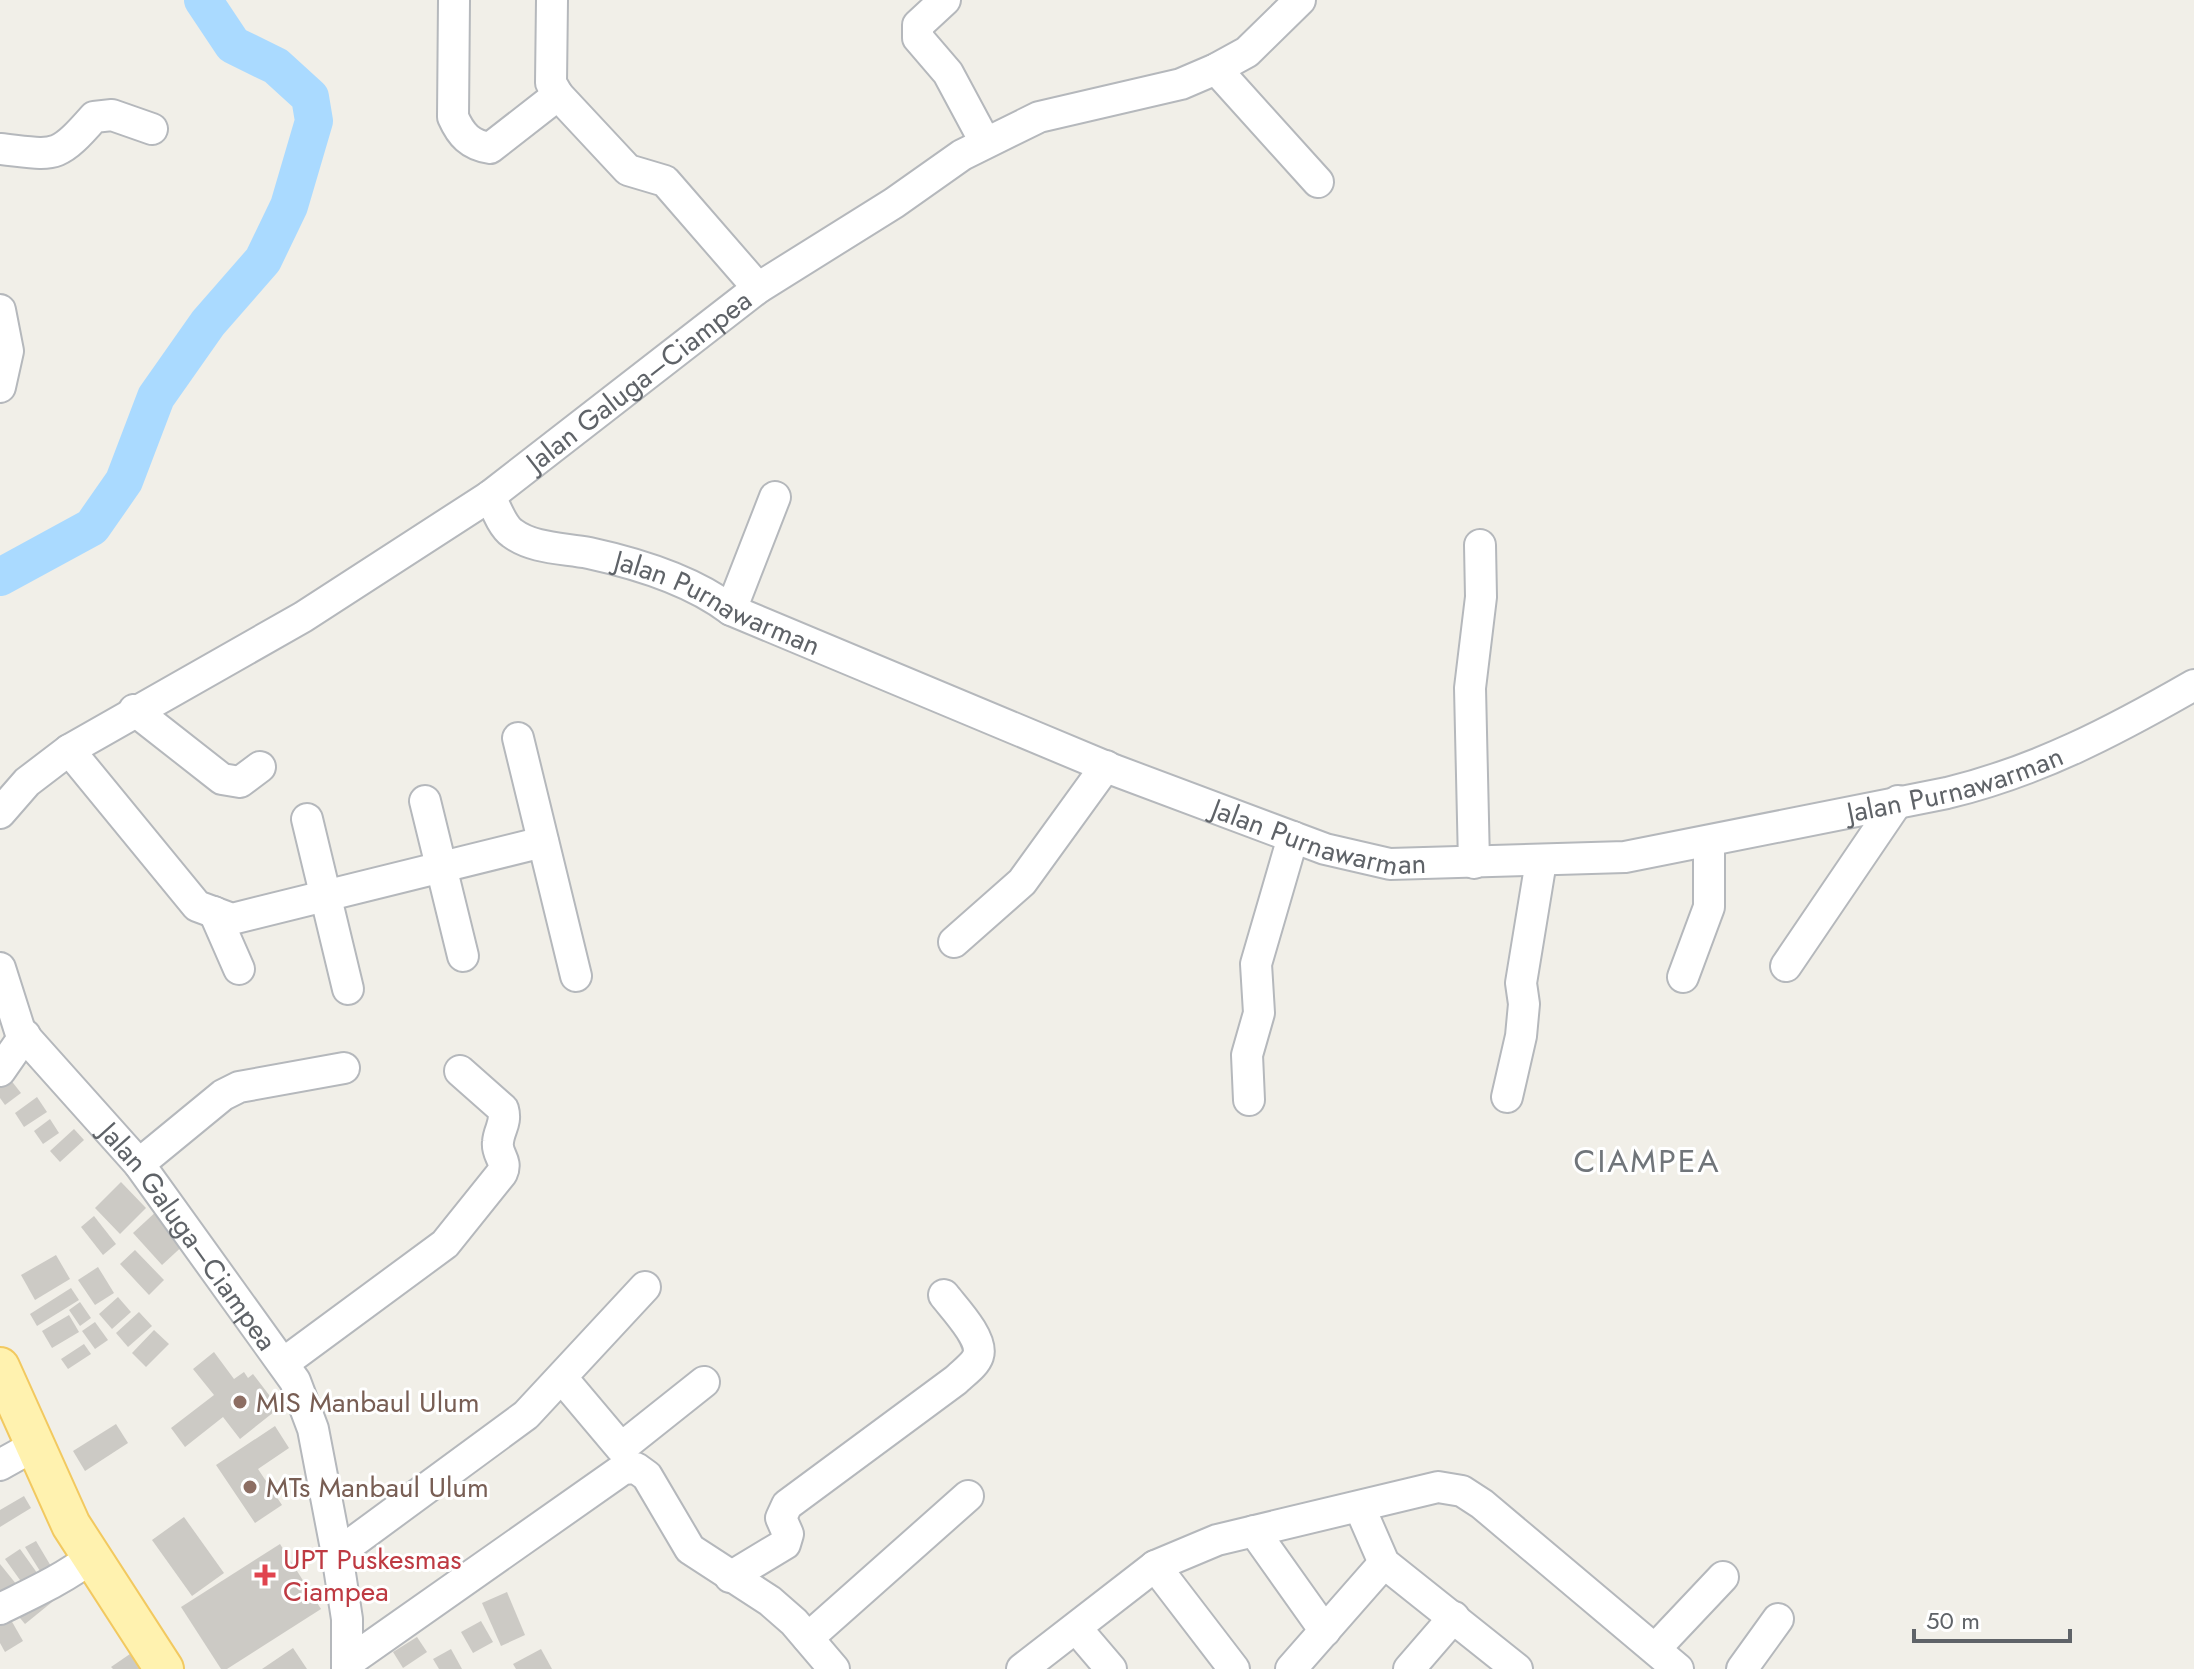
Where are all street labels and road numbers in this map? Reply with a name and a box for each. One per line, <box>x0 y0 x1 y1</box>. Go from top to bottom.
street label: Jalan Galuga–Ciampea <box>514 280 760 484</box>
street label: Jalan Purnawarman <box>606 539 827 666</box>
street label: Jalan Purnawarman <box>1839 736 2069 834</box>
street label: Jalan Purnawarman <box>1202 787 1427 886</box>
street label: Jalan Galuga–Ciampea <box>87 1110 287 1359</box>

